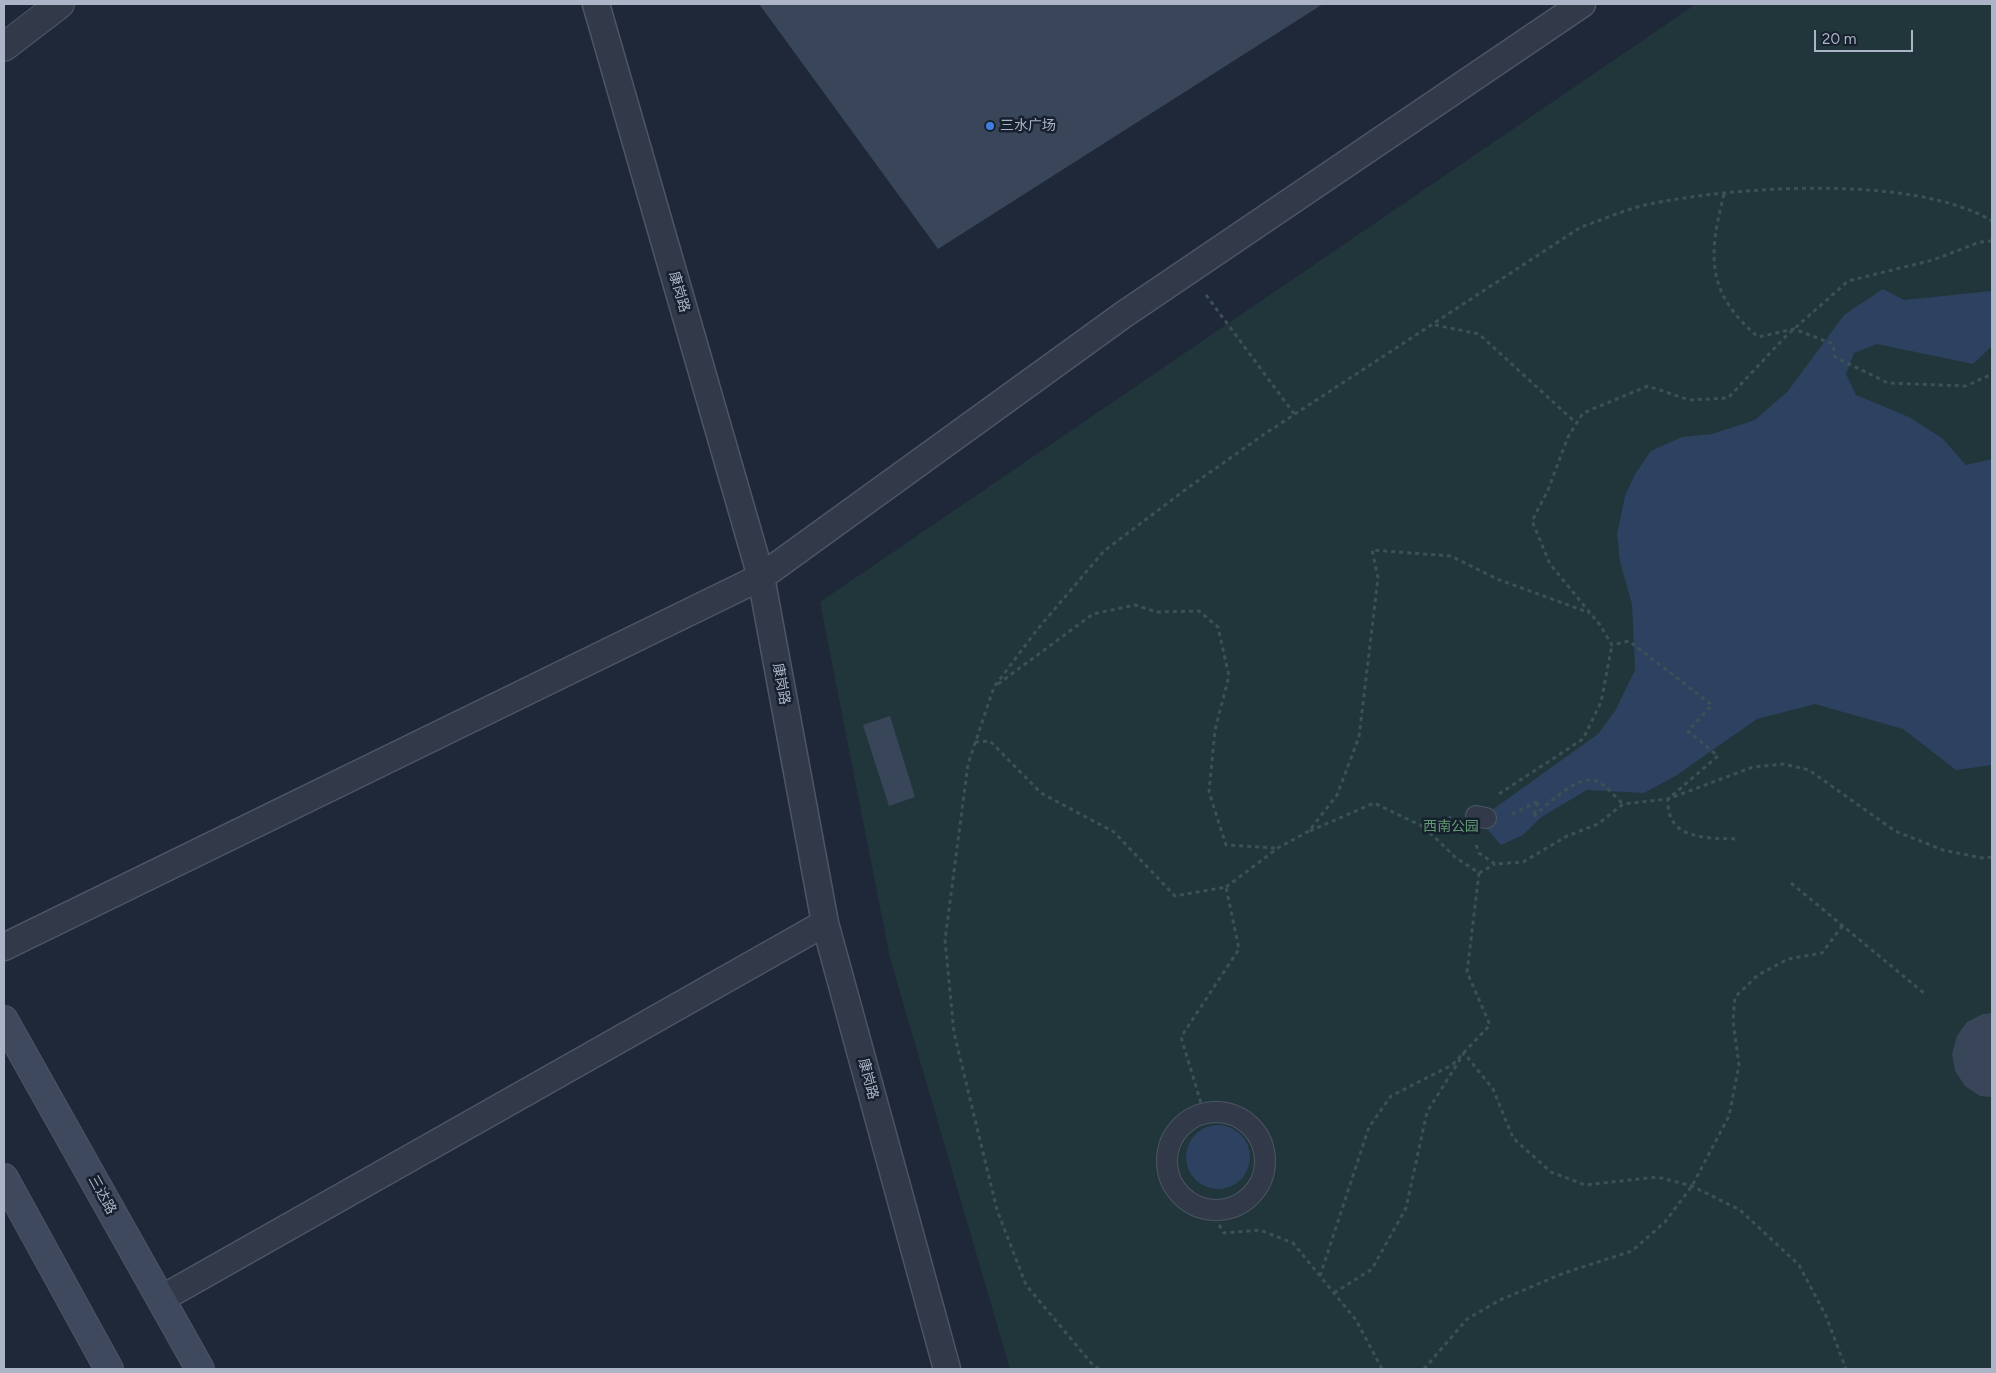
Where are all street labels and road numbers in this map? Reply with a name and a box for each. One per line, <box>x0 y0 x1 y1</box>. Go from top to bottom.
street label: 康岗路 <box>665 269 693 315</box>
street label: 康岗路 <box>769 662 793 706</box>
street label: 康岗路 <box>854 1057 882 1101</box>
street label: 三达路 <box>84 1173 120 1217</box>

